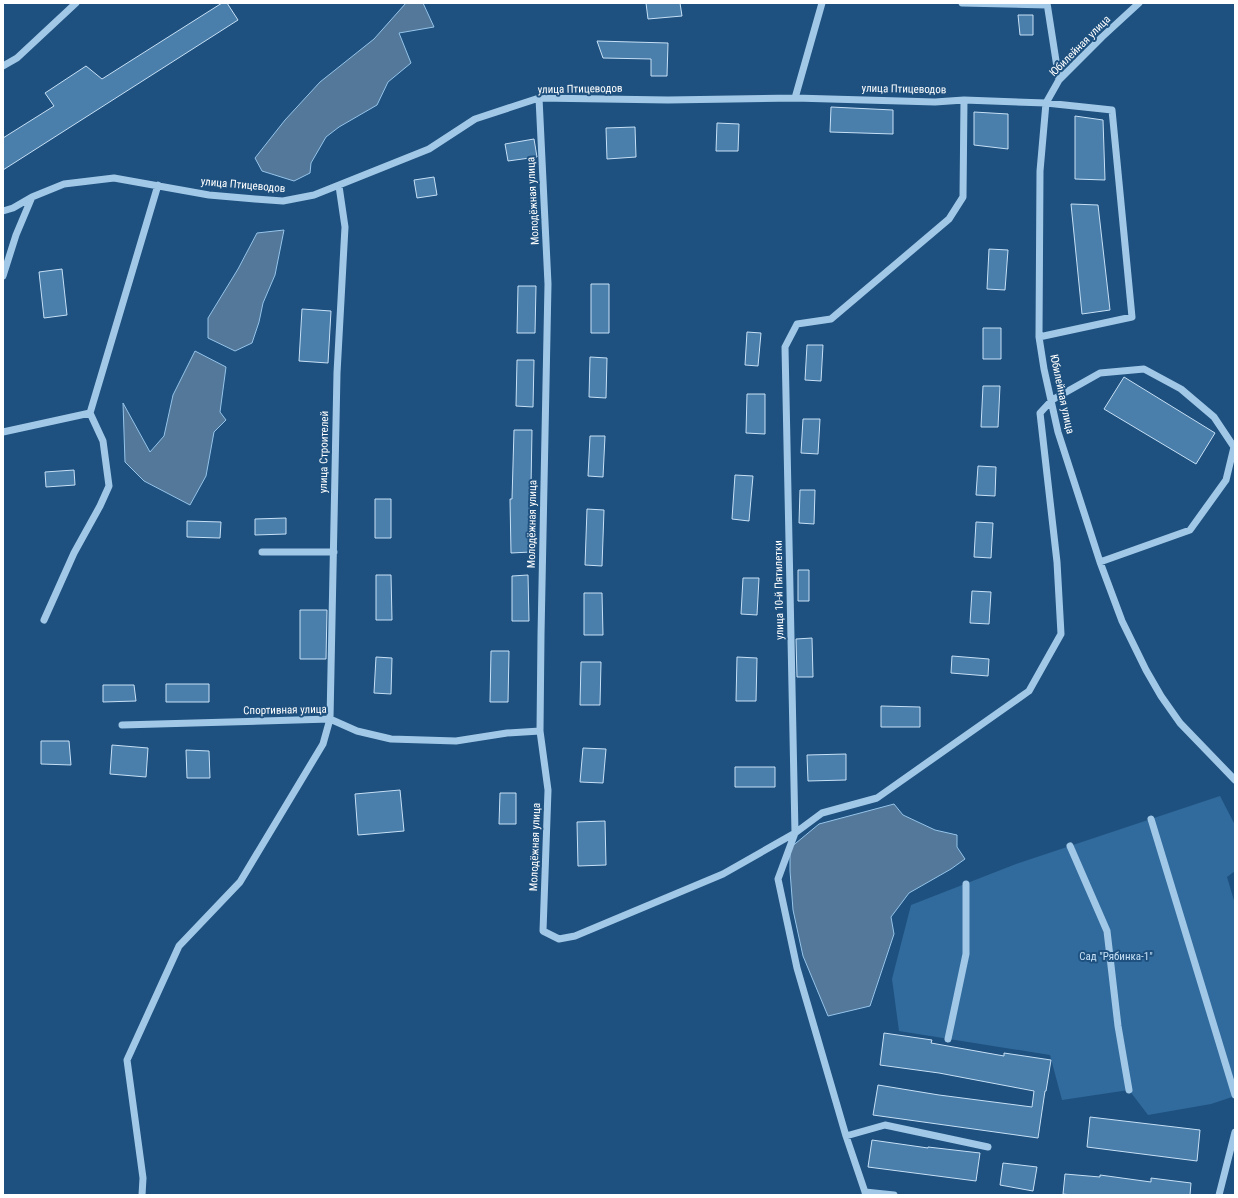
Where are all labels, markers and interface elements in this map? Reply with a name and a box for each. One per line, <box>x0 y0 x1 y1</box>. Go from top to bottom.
street label: Юбилейная улица <box>1047 13 1113 79</box>
street label: улица Птицеводов <box>537 82 623 96</box>
street label: улица Птицеводов <box>861 82 947 96</box>
street label: Молодёжная улица <box>524 157 542 245</box>
street label: улица Птицеводов <box>200 175 286 195</box>
street label: Юбилейная улица <box>1047 353 1077 435</box>
street label: улица Строителей <box>317 411 331 493</box>
street label: Молодёжная улица <box>525 480 539 568</box>
street label: улица 10-й Пятилетки <box>772 540 786 640</box>
street label: Спортивная улица <box>243 703 327 717</box>
street label: Молодёжная улица <box>527 803 543 891</box>
park label: Сад "Рябинка-1" <box>1079 950 1153 963</box>

